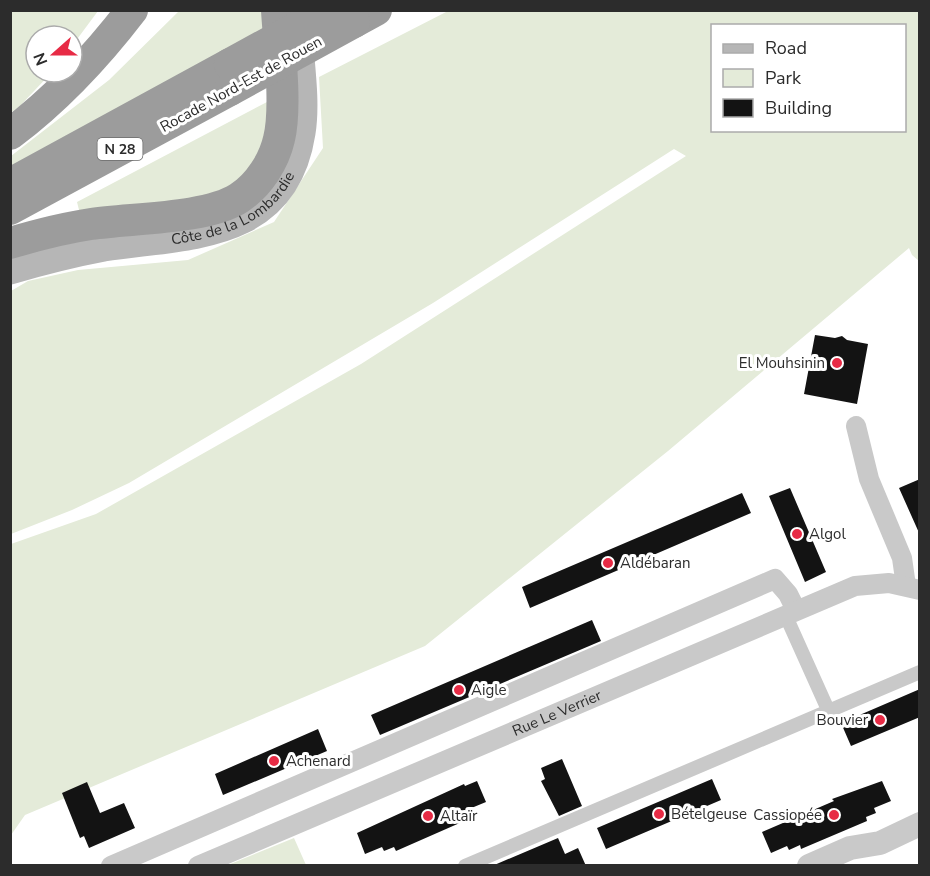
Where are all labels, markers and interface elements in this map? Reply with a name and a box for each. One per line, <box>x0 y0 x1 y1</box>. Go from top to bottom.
north arrow <box>24 24 84 84</box>
legend <box>711 24 906 132</box>
street label: Rocade Nord-Est de Rouen <box>157 31 325 137</box>
text: Road <box>765 36 807 60</box>
text: N <box>29 49 53 69</box>
text: Park <box>765 66 802 90</box>
text: Building <box>765 96 832 120</box>
road number: N 28 <box>98 138 142 160</box>
street label: Côte de la Lombardie <box>170 168 299 249</box>
place label: El Mouhsinin <box>739 353 825 373</box>
marker: El Mouhsinin <box>830 356 844 370</box>
place label: Algol <box>809 524 846 544</box>
marker: Algol <box>790 527 804 541</box>
place label: Aldébaran <box>620 553 691 573</box>
marker: Aldébaran <box>601 556 615 570</box>
place label: Aigle <box>471 680 507 700</box>
marker: Aigle <box>452 683 466 697</box>
street label: Rue Le Verrier <box>509 685 605 741</box>
place label: Bouvier <box>817 710 869 730</box>
marker: Bouvier <box>873 713 887 727</box>
place label: Achenard <box>286 751 351 771</box>
marker: Achenard <box>267 754 281 768</box>
place label: Bételgeuse <box>671 804 747 824</box>
place label: Cassiopée <box>753 805 822 825</box>
place label: Altaïr <box>440 806 478 826</box>
marker: Bételgeuse <box>652 807 666 821</box>
marker: Cassiopée <box>827 808 841 822</box>
marker: Altaïr <box>421 809 435 823</box>

